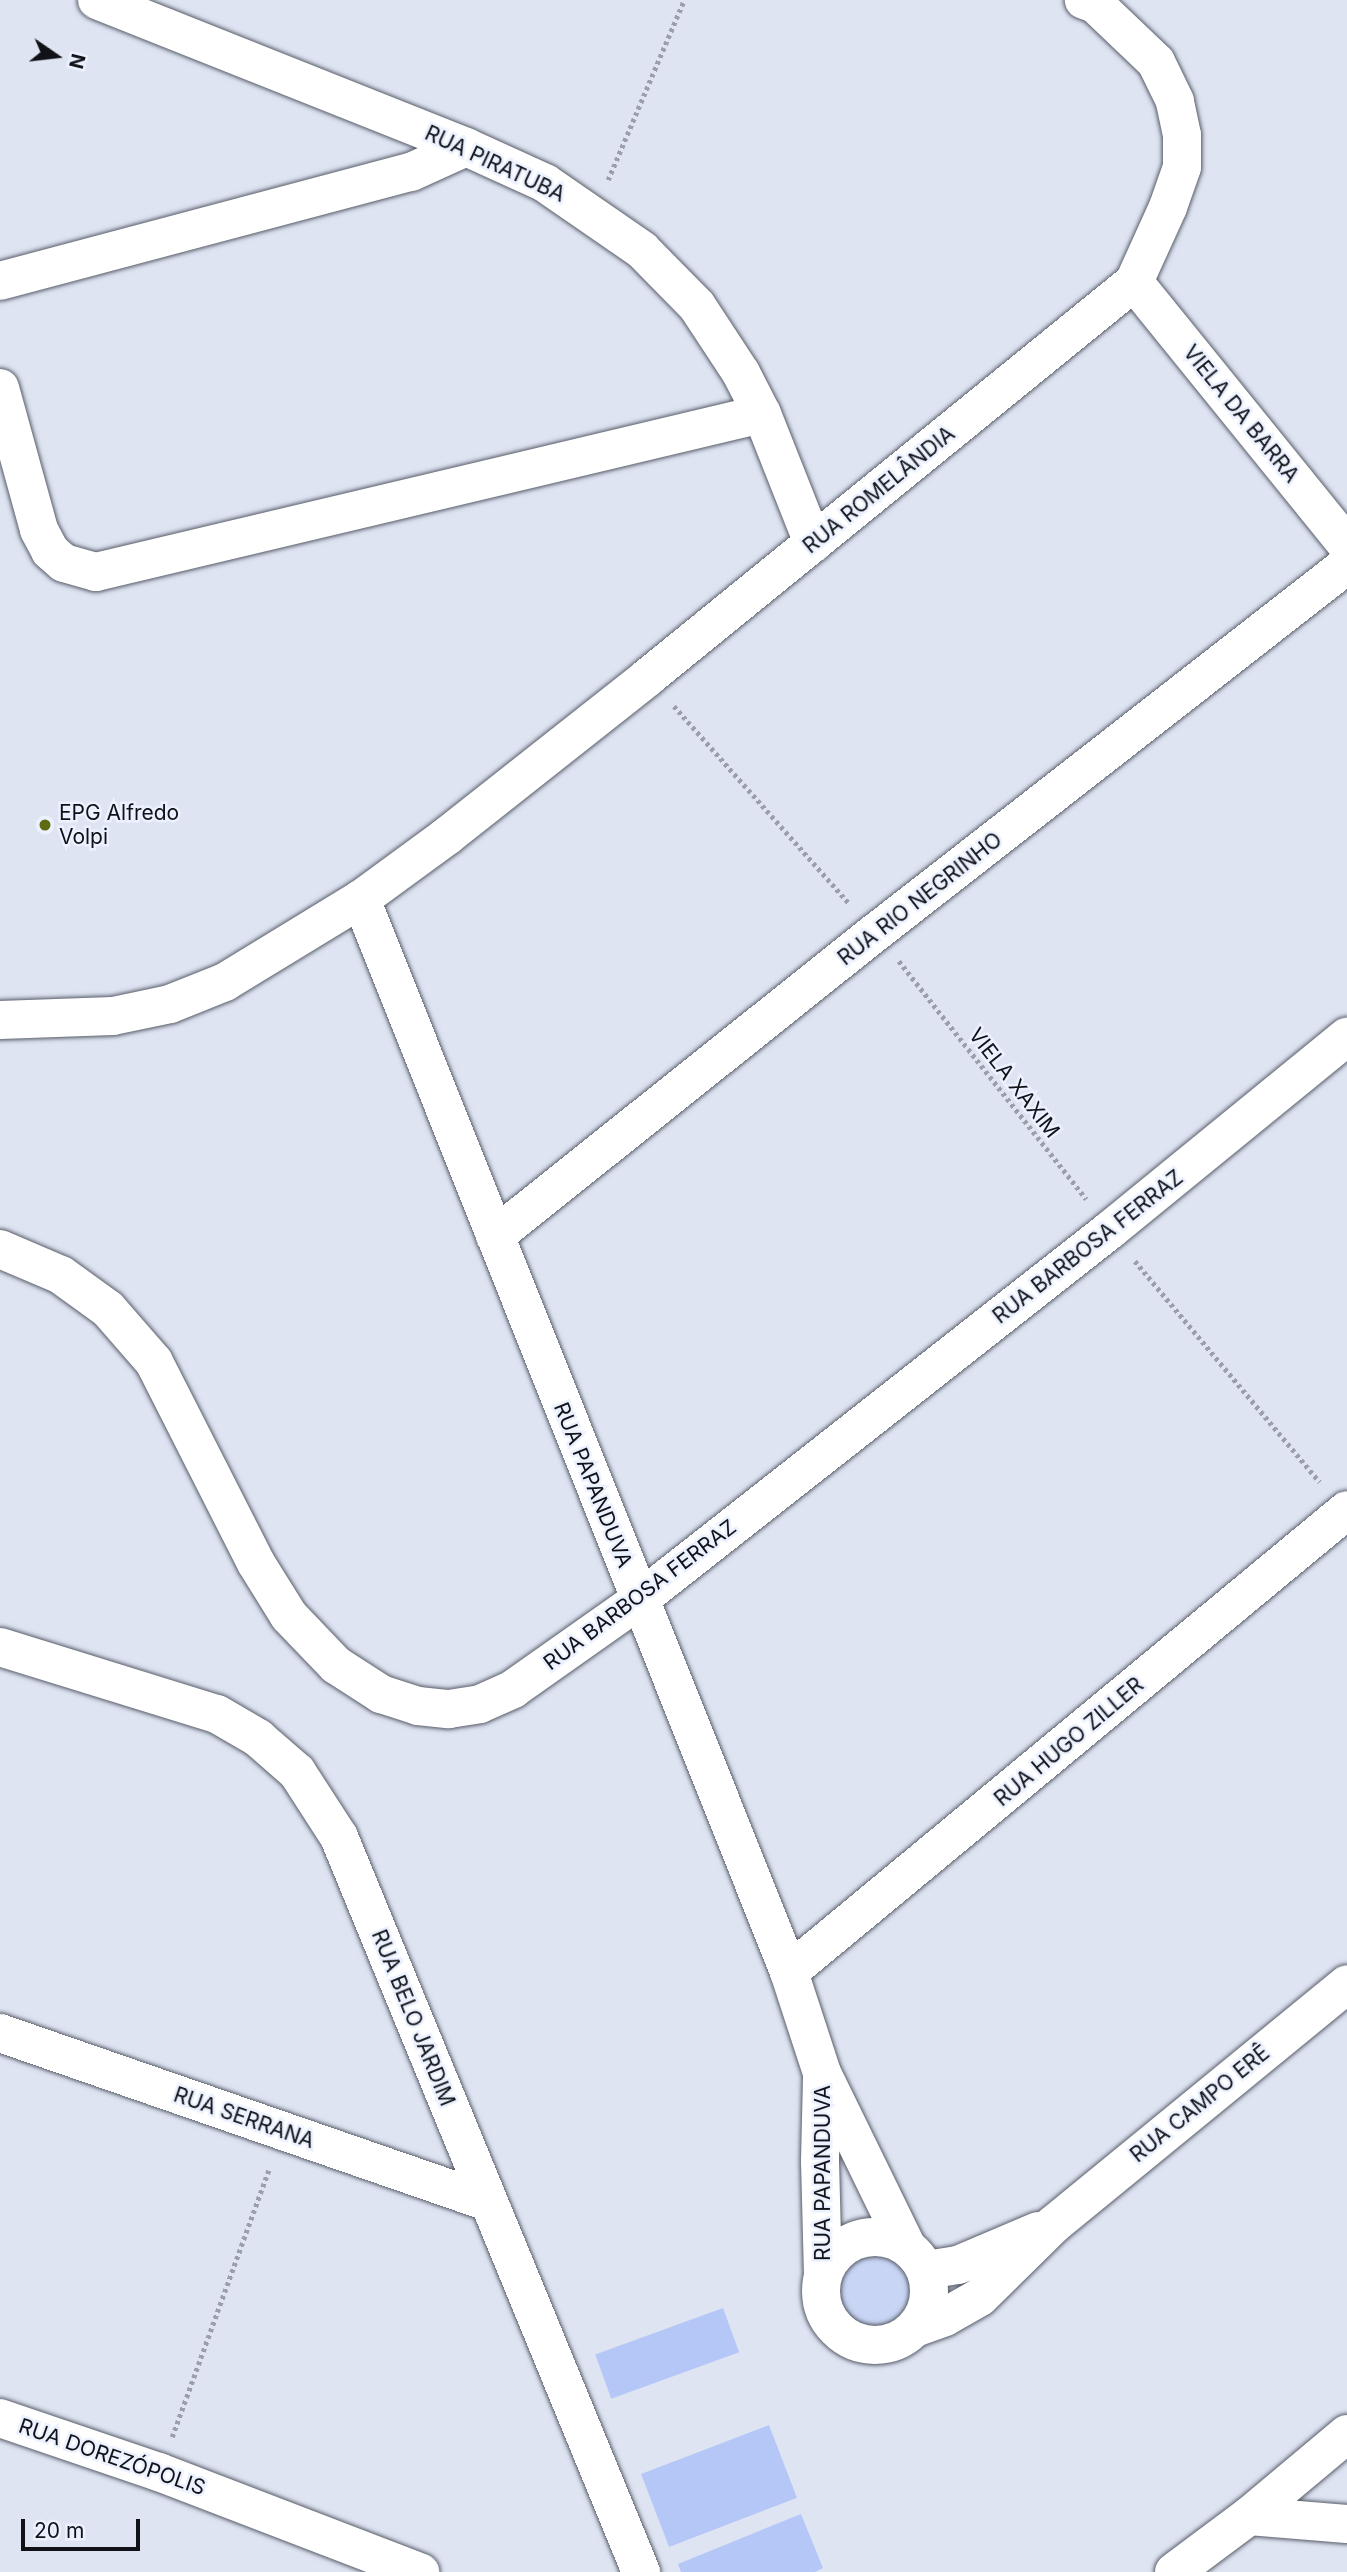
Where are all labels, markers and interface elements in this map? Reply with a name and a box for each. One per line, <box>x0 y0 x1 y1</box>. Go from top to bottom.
north arrow <box>21 21 91 91</box>
text: N <box>64 51 90 71</box>
street label: RUA PIRATUBA <box>421 121 569 207</box>
street label: VIELA DA BARRA <box>1178 340 1304 488</box>
street label: RUA ROMELÂNDIA <box>798 421 960 559</box>
place label: EPG Alfredo Volpi <box>59 800 179 850</box>
marker: EPG Alfredo Volpi <box>37 817 53 833</box>
street label: RUA RIO NEGRINHO <box>833 827 1007 971</box>
street label: VIELA XAXIM <box>963 1023 1065 1143</box>
street label: RUA BARBOSA FERRAZ <box>988 1165 1188 1329</box>
street label: RUA PAPANDUVA <box>548 1399 638 1571</box>
street label: RUA BARBOSA FERRAZ <box>539 1514 741 1676</box>
street label: RUA HUGO ZILLER <box>989 1672 1149 1812</box>
street label: RUA BELO JARDIM <box>366 1926 460 2110</box>
street label: RUA CAMPO ERÊ <box>1125 2040 1275 2168</box>
street label: RUA SERRANA <box>170 2082 318 2154</box>
street label: RUA PAPANDUVA <box>810 2085 836 2261</box>
street label: RUA DOREZÓPOLIS <box>15 2413 209 2501</box>
scale bar <box>24 2506 144 2550</box>
text: 20 m <box>34 2518 84 2543</box>

